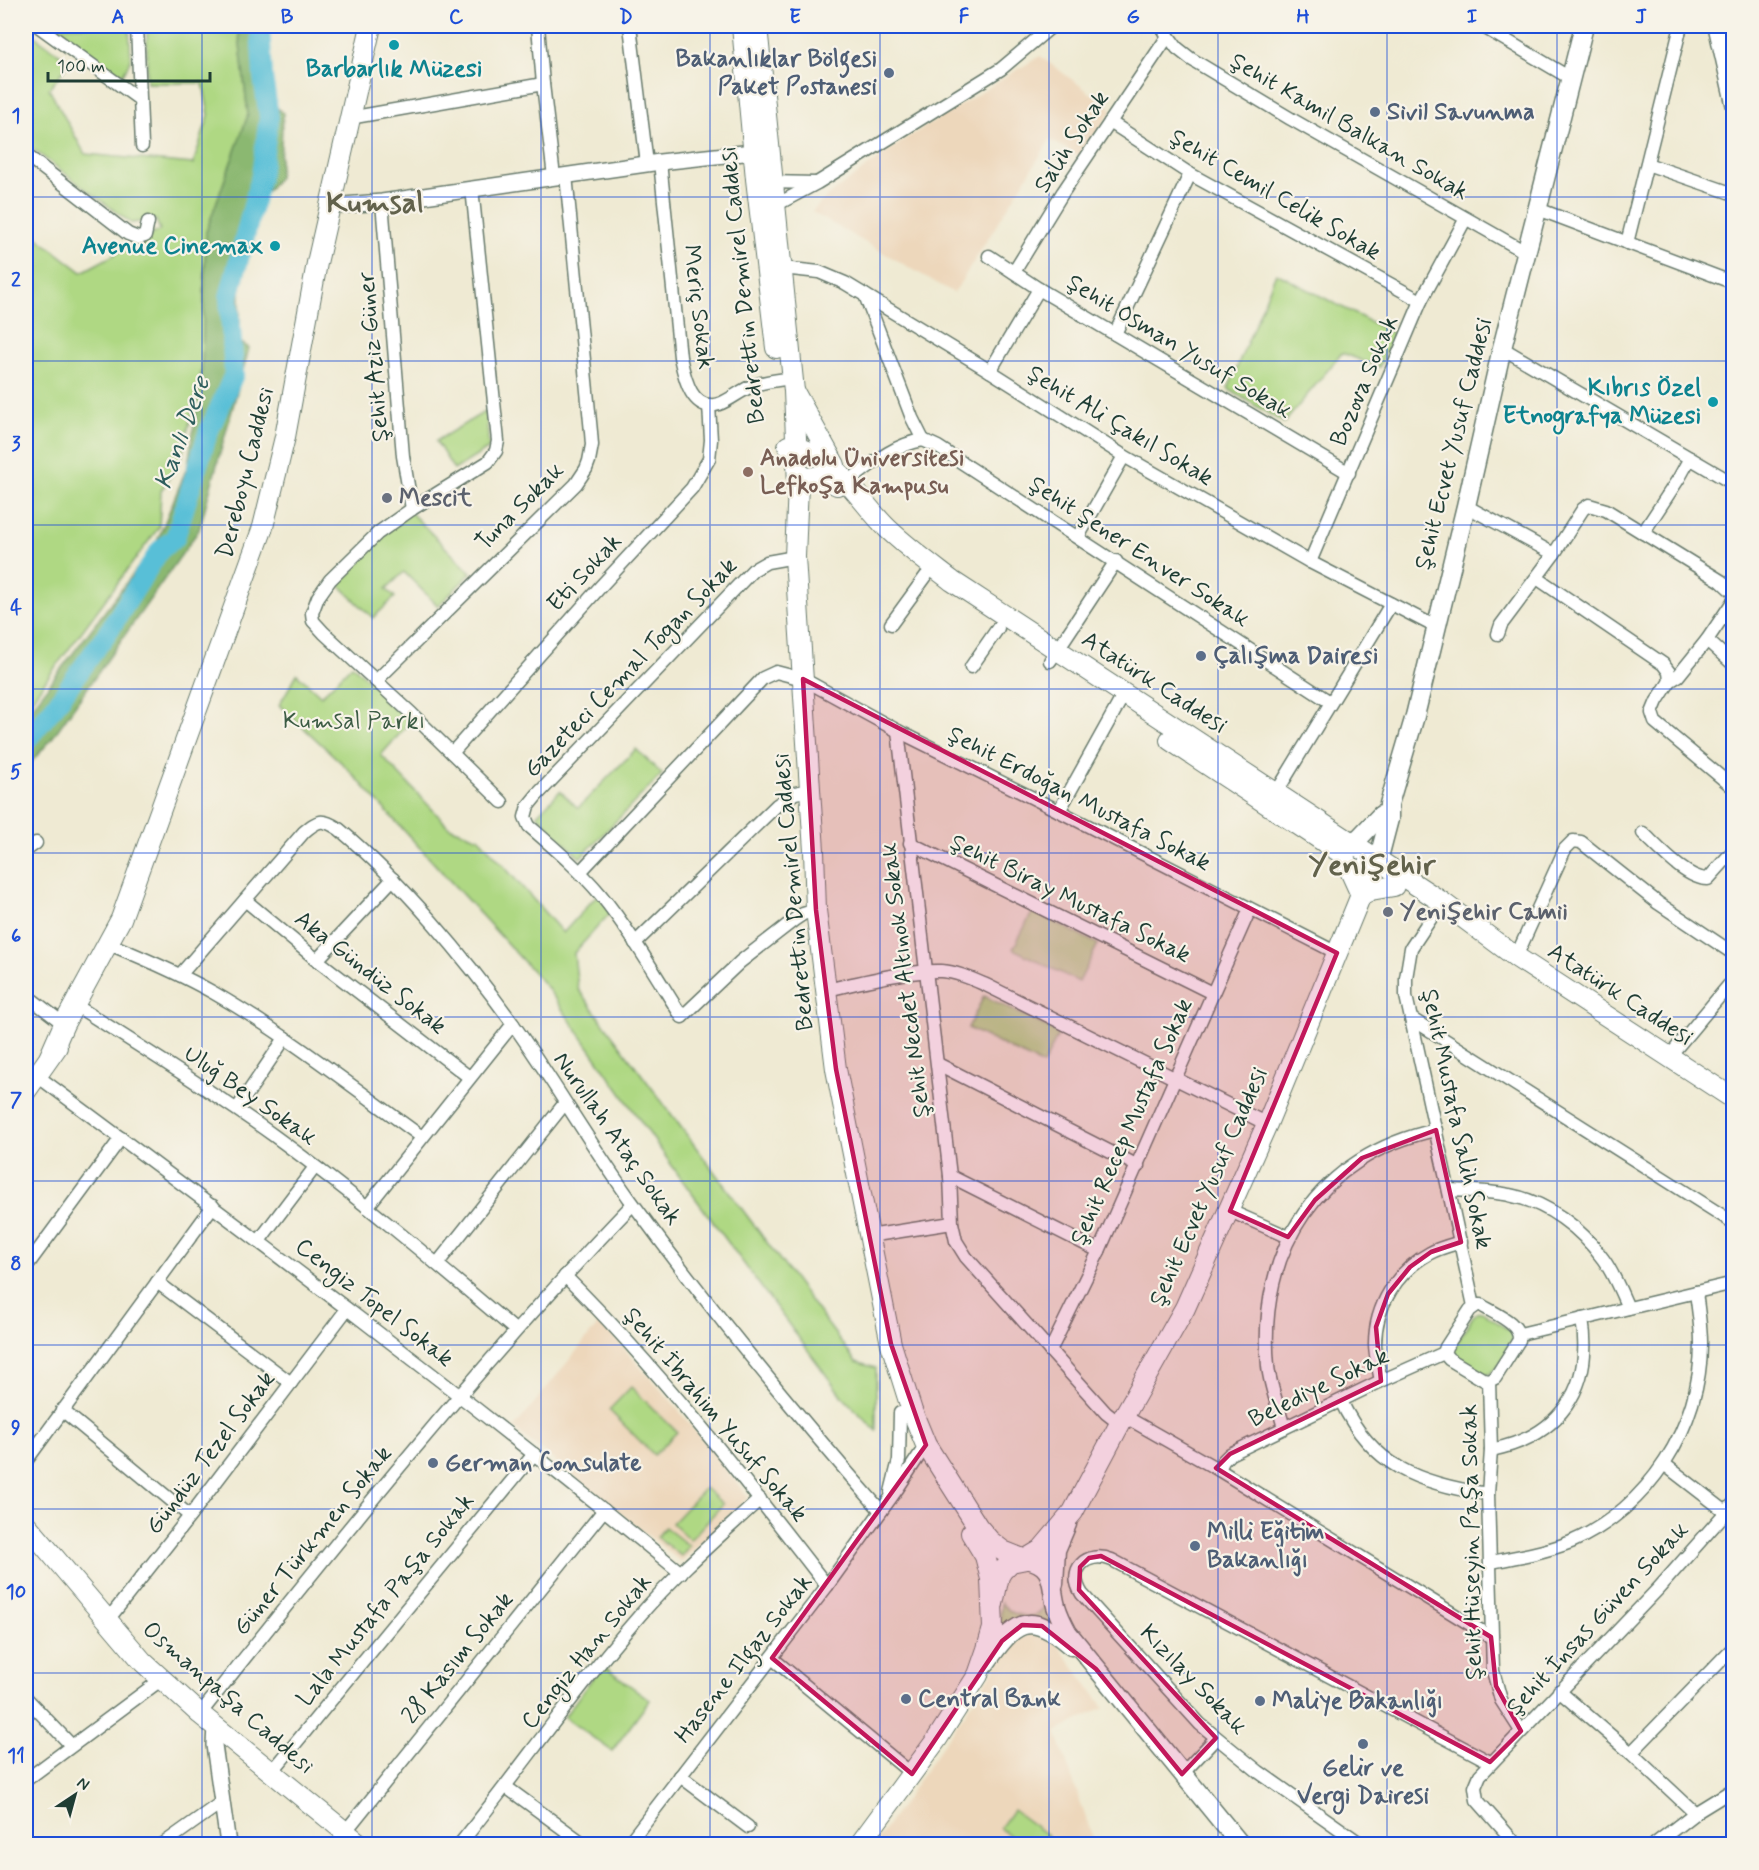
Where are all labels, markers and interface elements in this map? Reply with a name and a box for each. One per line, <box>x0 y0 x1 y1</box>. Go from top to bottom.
text: A <box>111 4 125 31</box>
text: B <box>281 4 294 31</box>
text: C <box>449 4 464 31</box>
text: D <box>619 4 633 31</box>
text: E <box>789 4 801 31</box>
text: F <box>959 4 970 31</box>
text: G <box>1126 4 1140 31</box>
text: H <box>1296 4 1310 31</box>
text: I <box>1467 4 1477 31</box>
text: J <box>1635 4 1647 31</box>
marker: Barbarlık Müzesi <box>387 38 401 52</box>
place label: Bakanlıklar Bölgesi Paket Postanesi <box>675 44 877 103</box>
scale bar <box>48 45 210 83</box>
street label: Şehit Kamil Balkan Sokak <box>1224 46 1474 208</box>
place label: Barbarlık Müzesi <box>306 54 482 85</box>
text: 100 m <box>57 55 105 79</box>
marker: Bakanlıklar Bölgesi Paket Postanesi <box>882 66 896 80</box>
street label: Salih Sokak <box>1027 85 1117 199</box>
place label: Sivil Savunma <box>1387 97 1535 128</box>
text: 1 <box>12 103 20 130</box>
marker: Sivil Savunma <box>1368 105 1382 119</box>
street label: Şehit Cemil Celik Sokak <box>1164 122 1386 268</box>
street label: Bedrettin Demirel Caddesi <box>713 145 773 425</box>
district label: Kumsal <box>326 184 424 223</box>
place label: Avenue Cinemax <box>82 231 263 262</box>
marker: Avenue Cinemax <box>268 239 282 253</box>
street label: Meriç Sokak <box>675 243 721 371</box>
text: 2 <box>11 267 21 294</box>
street label: Şehit Osman Yusuf Sokak <box>1061 267 1297 427</box>
street label: Şehit Aziz Güner <box>351 271 397 443</box>
street label: Bozova Sokak <box>1324 311 1406 451</box>
street label: Şehit Ecvet Yusuf Caddesi <box>1408 315 1500 573</box>
street label: Şehit Ali Çakıl Sokak <box>1021 358 1219 494</box>
water label: Kanlı Dere <box>147 371 220 494</box>
place label: Kıbrıs Özel Etnografya Müzesi <box>1502 373 1701 435</box>
street label: Dereboyu Caddesi <box>210 384 282 562</box>
marker: Kıbrıs Özel Etnografya Müzesi <box>1706 395 1720 409</box>
text: 3 <box>11 431 21 458</box>
place label: Anadolu Üniversitesi Lefkoşa Kampusu <box>760 443 964 502</box>
street label: Tuna Sokak <box>469 456 571 558</box>
marker: Anadolu Üniversitesi Lefkoşa Kampusu <box>741 465 755 479</box>
street label: Şehit Şener Enver Sokak <box>1023 469 1255 635</box>
place label: Mescit <box>399 483 473 514</box>
marker: Mescit <box>380 491 394 505</box>
street label: Eti Sokak <box>541 527 629 619</box>
street label: Gazeteci Cemal Togan Sokak <box>518 551 746 786</box>
text: 4 <box>10 595 22 622</box>
street label: Atatürk Caddesi <box>1075 624 1233 742</box>
place label: Çalışma Dairesi <box>1213 641 1378 672</box>
marker: Çalışma Dairesi <box>1194 649 1208 663</box>
park label: Kumsal Parkı <box>283 706 425 737</box>
street label: Şehit Erdoğan Mustafa Sokak <box>942 719 1216 879</box>
street label: Bedrettin Demirel Caddesi <box>766 752 822 1032</box>
text: 5 <box>10 759 22 786</box>
street label: Şehit Biray Mustafa Sokak <box>945 827 1195 971</box>
street label: Şehit Necdet Altınok Sokak <box>874 841 938 1119</box>
district label: Yenişehir <box>1309 846 1437 885</box>
place label: Yenişehir Camii <box>1400 897 1568 928</box>
street label: Aka Gündüz Sokak <box>288 904 452 1042</box>
marker: Yenişehir Camii <box>1381 905 1395 919</box>
text: 6 <box>11 923 21 950</box>
street label: Atatürk Caddesi <box>1541 936 1699 1054</box>
street label: Şehit Mustafa Salih Sokak <box>1413 986 1499 1252</box>
street label: Şehit Recep Mustafa Sokak <box>1063 994 1201 1250</box>
street label: Uluğ Bey Sokak <box>177 1039 323 1153</box>
street label: Nurullah Ataç Sokak <box>546 1046 688 1232</box>
street label: Şehit Ecvet Yusuf Caddesi <box>1142 1063 1276 1311</box>
text: 7 <box>10 1087 22 1114</box>
street label: Cengiz Topel Sokak <box>287 1231 460 1376</box>
text: 8 <box>10 1251 22 1278</box>
street label: Şehit İbrahim Yusuf Sokak <box>616 1301 814 1529</box>
street label: Belediye Sokak <box>1244 1341 1394 1435</box>
street label: Gündüz Tezel Sokak <box>139 1365 283 1541</box>
street label: Şehit Hüseyin Paşa Sokak <box>1454 1404 1490 1680</box>
text: 9 <box>11 1415 21 1442</box>
street label: Güner Türkmen Sokak <box>227 1440 399 1642</box>
place label: German Consulate <box>445 1448 642 1479</box>
marker: German Consulate <box>426 1456 440 1470</box>
street label: Lala Mustafa Paşa Sokak <box>290 1487 482 1713</box>
street label: Şehit İnsas Güven Sokak <box>1500 1515 1696 1723</box>
place label: Milli Eğitim Bakanlığı <box>1207 1517 1324 1577</box>
marker: Milli Eğitim Bakanlığı <box>1188 1539 1202 1553</box>
street label: Cengiz Han Sokak <box>515 1568 661 1737</box>
street label: Hasene Ilgaz Sokak <box>668 1568 822 1752</box>
text: 10 <box>6 1579 26 1606</box>
street label: 28 Kasım Sokak <box>395 1585 521 1731</box>
street label: Osmanpaşa Caddesi <box>135 1615 321 1781</box>
street label: Kızılay Sokak <box>1132 1618 1254 1742</box>
place label: Central Bank <box>918 1684 1061 1715</box>
place label: Maliye Bakanlığı <box>1272 1686 1443 1718</box>
marker: Central Bank <box>899 1692 913 1706</box>
marker: Maliye Bakanlığı <box>1253 1694 1267 1708</box>
marker: Gelir ve Vergi Dairesi <box>1356 1737 1370 1751</box>
text: 11 <box>7 1743 25 1770</box>
place label: Gelir ve Vergi Dairesi <box>1297 1753 1429 1815</box>
north arrow <box>45 1765 105 1825</box>
text: N <box>72 1772 93 1796</box>

